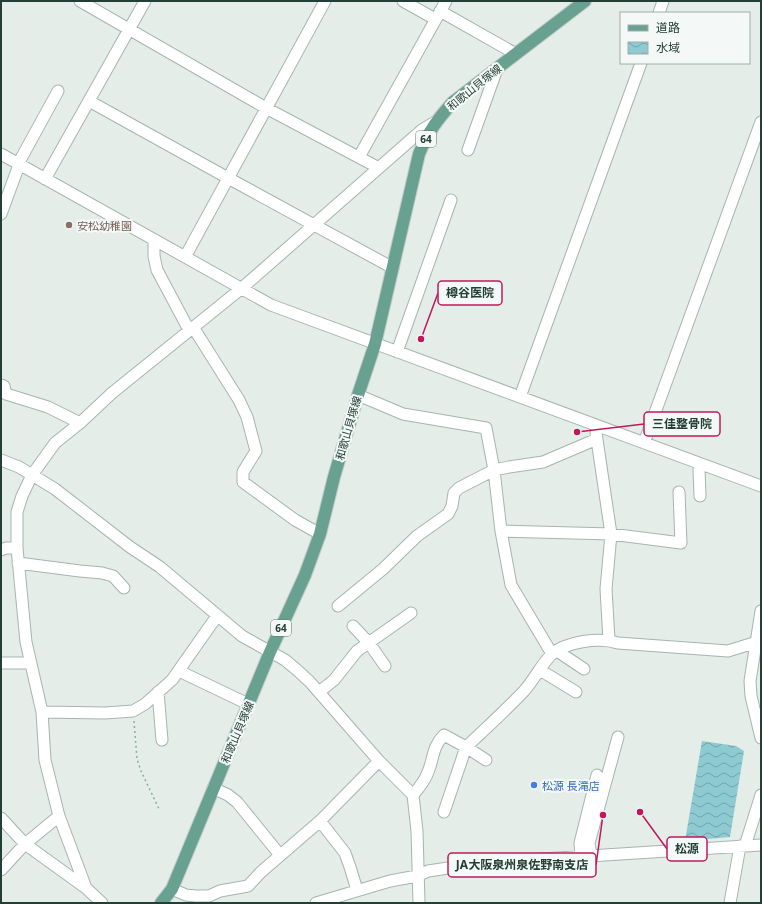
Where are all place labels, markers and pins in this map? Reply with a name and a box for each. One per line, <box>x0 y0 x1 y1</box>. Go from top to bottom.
place label: 安松幼稚園 <box>77 218 132 233</box>
marker: 安松幼稚園 <box>64 220 74 230</box>
callout: 樽谷医院 <box>438 281 502 305</box>
callout: 三佳整骨院 <box>644 412 720 436</box>
place label: 松源 長滝店 <box>542 778 600 793</box>
marker: 松源 長滝店 <box>529 780 539 790</box>
callout: 松源 <box>667 837 707 861</box>
callout: JA大阪泉州泉佐野南支店 <box>448 853 596 877</box>

